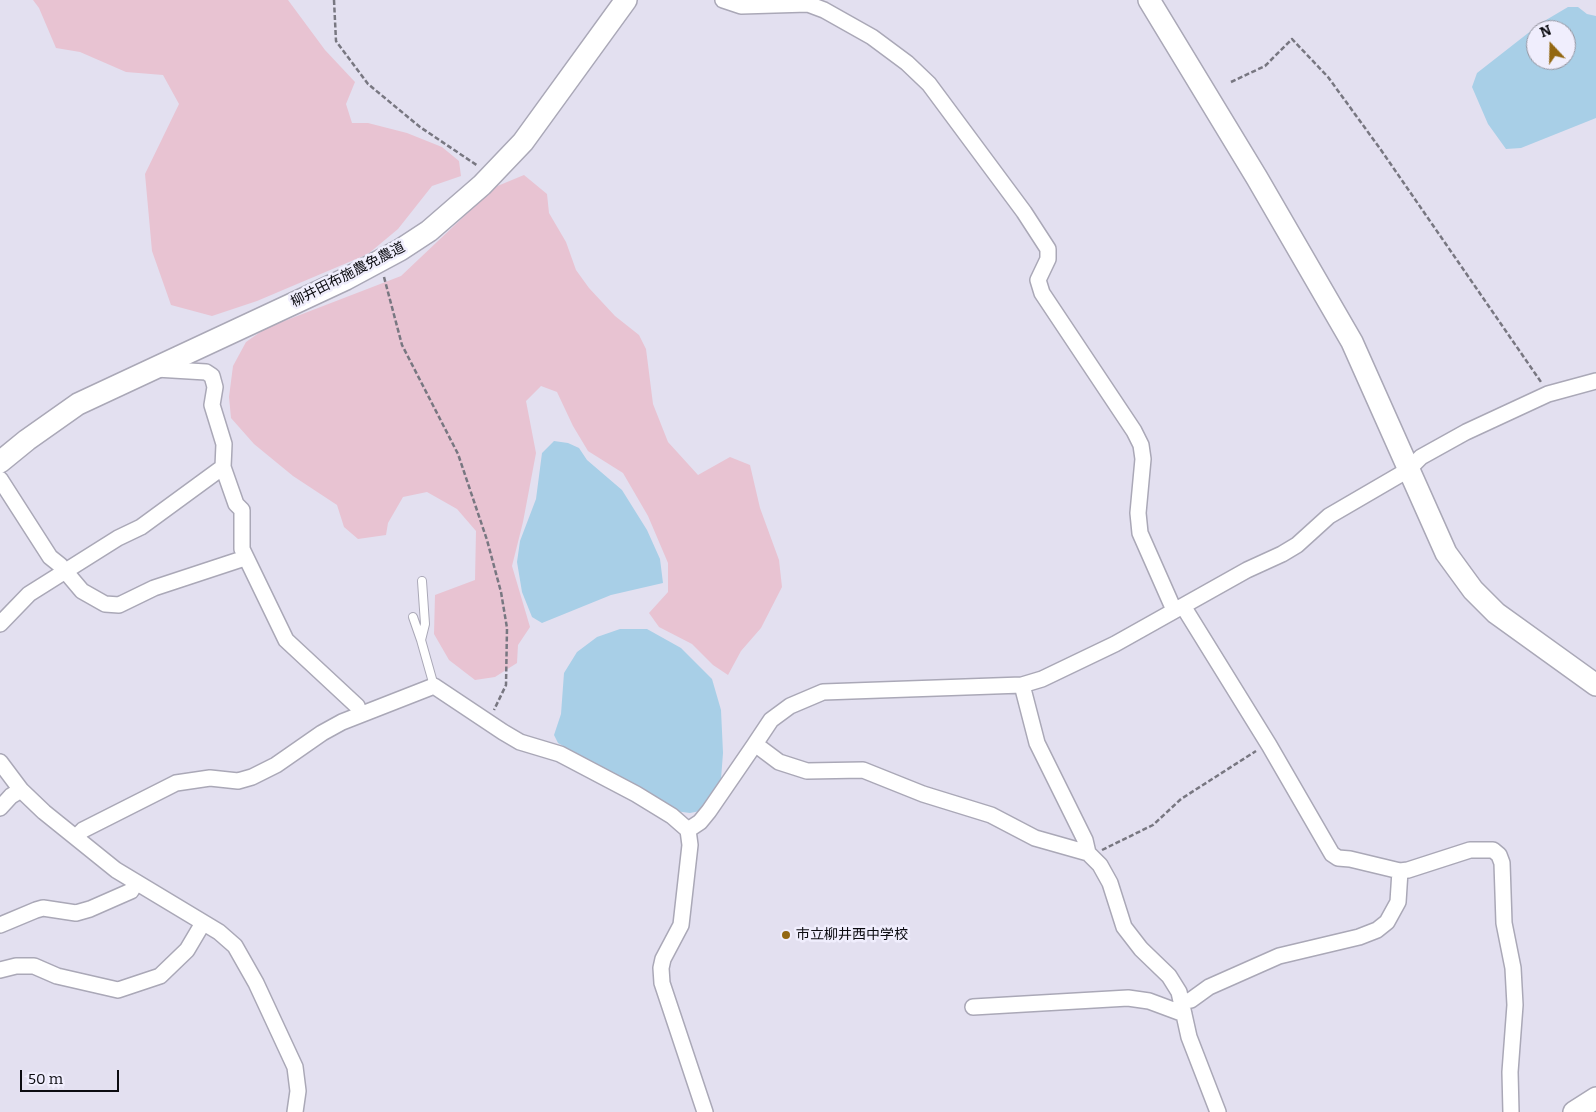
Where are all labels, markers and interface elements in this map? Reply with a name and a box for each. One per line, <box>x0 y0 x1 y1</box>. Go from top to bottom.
north arrow <box>1526 20 1576 70</box>
text: N <box>1538 22 1554 41</box>
street label: 柳井田布施農免農道 <box>288 239 408 311</box>
place label: 市立柳井西中学校 <box>796 927 908 943</box>
marker: 市立柳井西中学校 <box>780 929 792 941</box>
scale bar <box>22 1060 121 1092</box>
text: 50 m <box>28 1070 63 1088</box>

